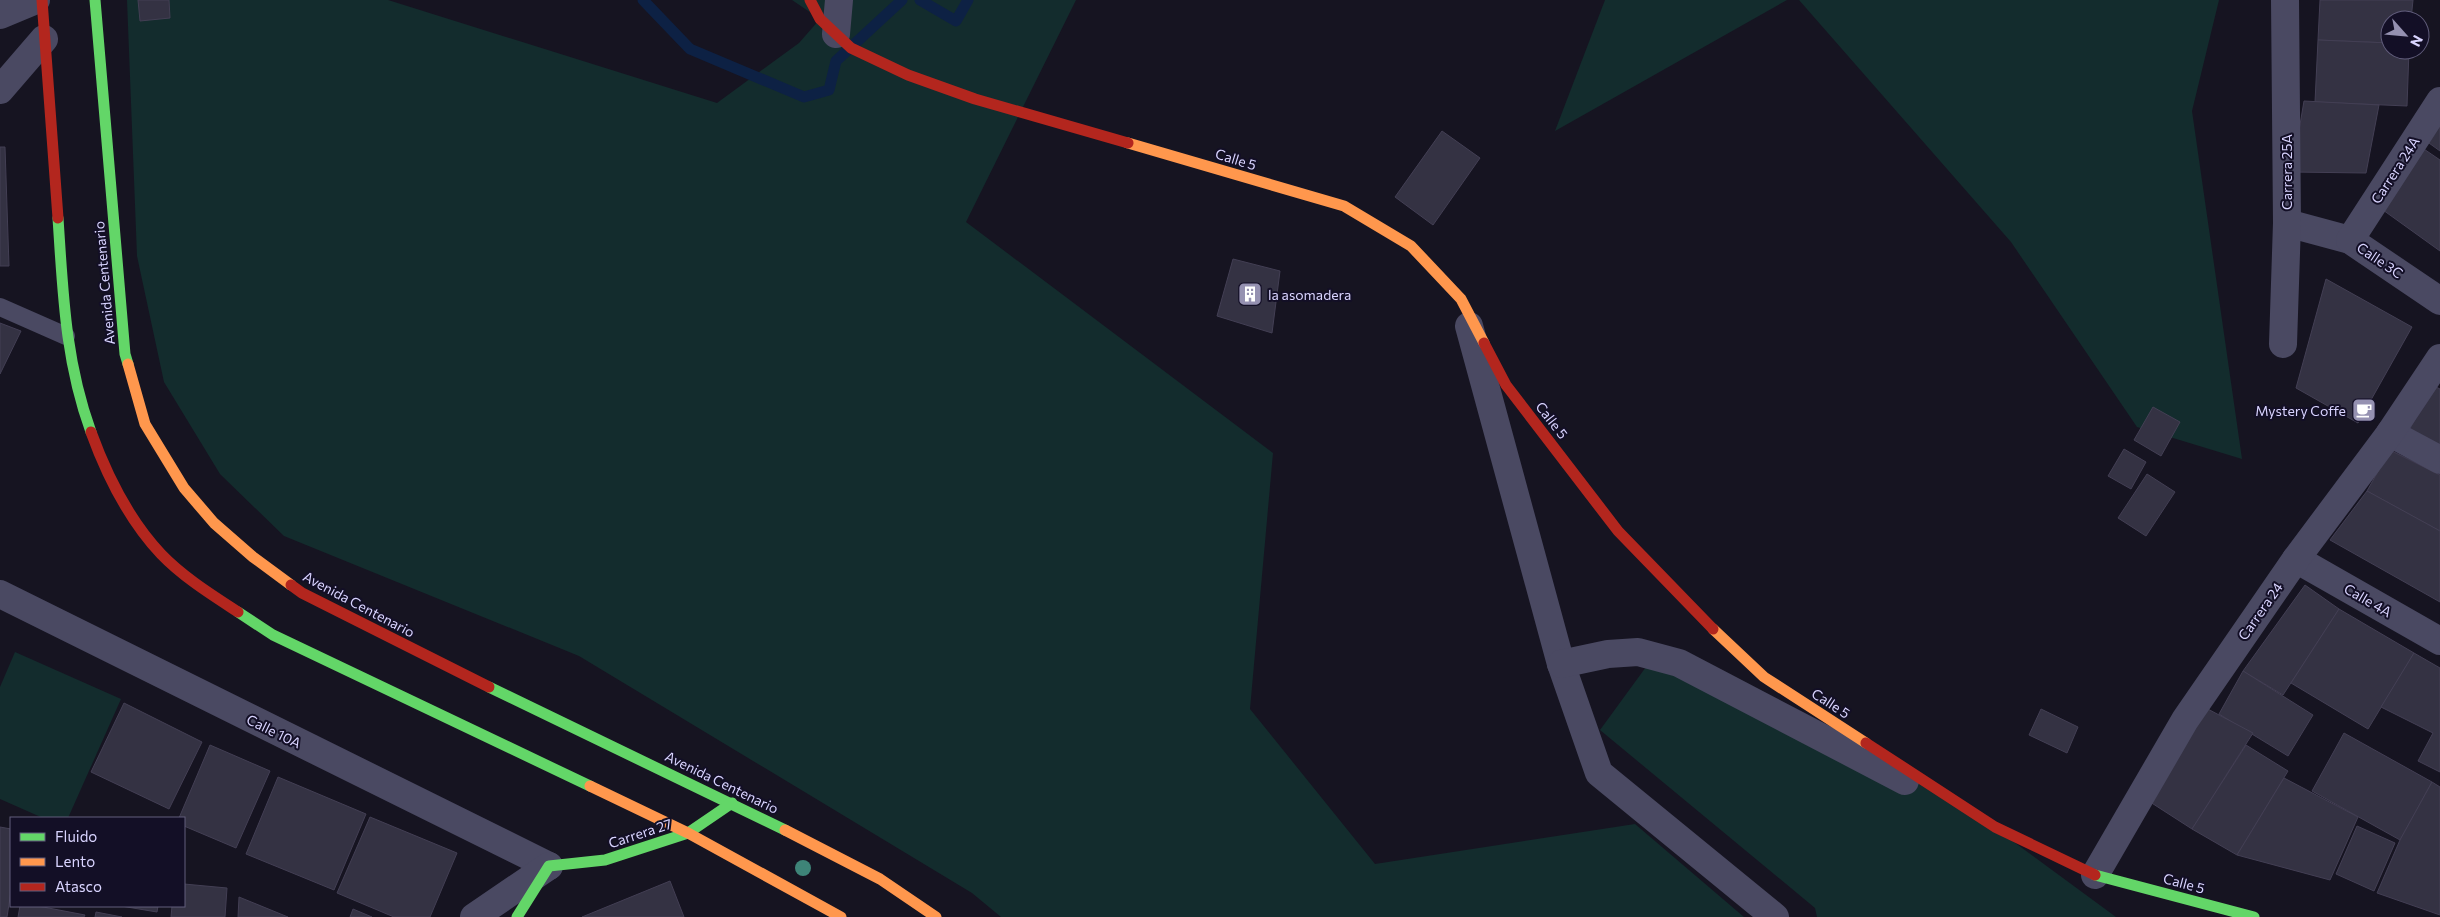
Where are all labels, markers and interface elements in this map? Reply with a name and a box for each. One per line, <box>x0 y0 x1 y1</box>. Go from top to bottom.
north arrow <box>2380 10 2430 60</box>
text: N <box>2407 33 2427 50</box>
street label: Carrera 24A <box>2367 133 2423 207</box>
street label: Carrera 25A <box>2278 134 2295 210</box>
street label: Calle 5 <box>1213 145 1259 173</box>
street label: Avenida Centenario <box>90 220 118 346</box>
street label: Calle 3C <box>2354 239 2406 281</box>
building icon: la asomadera <box>1237 281 1263 307</box>
place label: la asomadera <box>1268 286 1351 303</box>
cafe icon: Mystery Coffe <box>2351 397 2377 423</box>
street label: Calle 5 <box>1532 398 1572 442</box>
place label: Mystery Coffe <box>2255 402 2346 419</box>
street label: Avenida Centenario <box>300 567 418 641</box>
street label: Carrera 24 <box>2234 578 2286 643</box>
street label: Calle 4A <box>2341 580 2395 621</box>
street label: Calle 5 <box>1809 684 1853 722</box>
street label: Calle 10A <box>244 711 304 752</box>
street label: Avenida Centenario <box>663 747 781 817</box>
street label: Carrera 27 <box>606 815 674 851</box>
legend <box>10 817 185 907</box>
text: Fluido <box>55 827 97 845</box>
text: Lento <box>55 852 95 870</box>
street label: Calle 5 <box>2161 869 2207 897</box>
text: Atasco <box>55 877 102 895</box>

